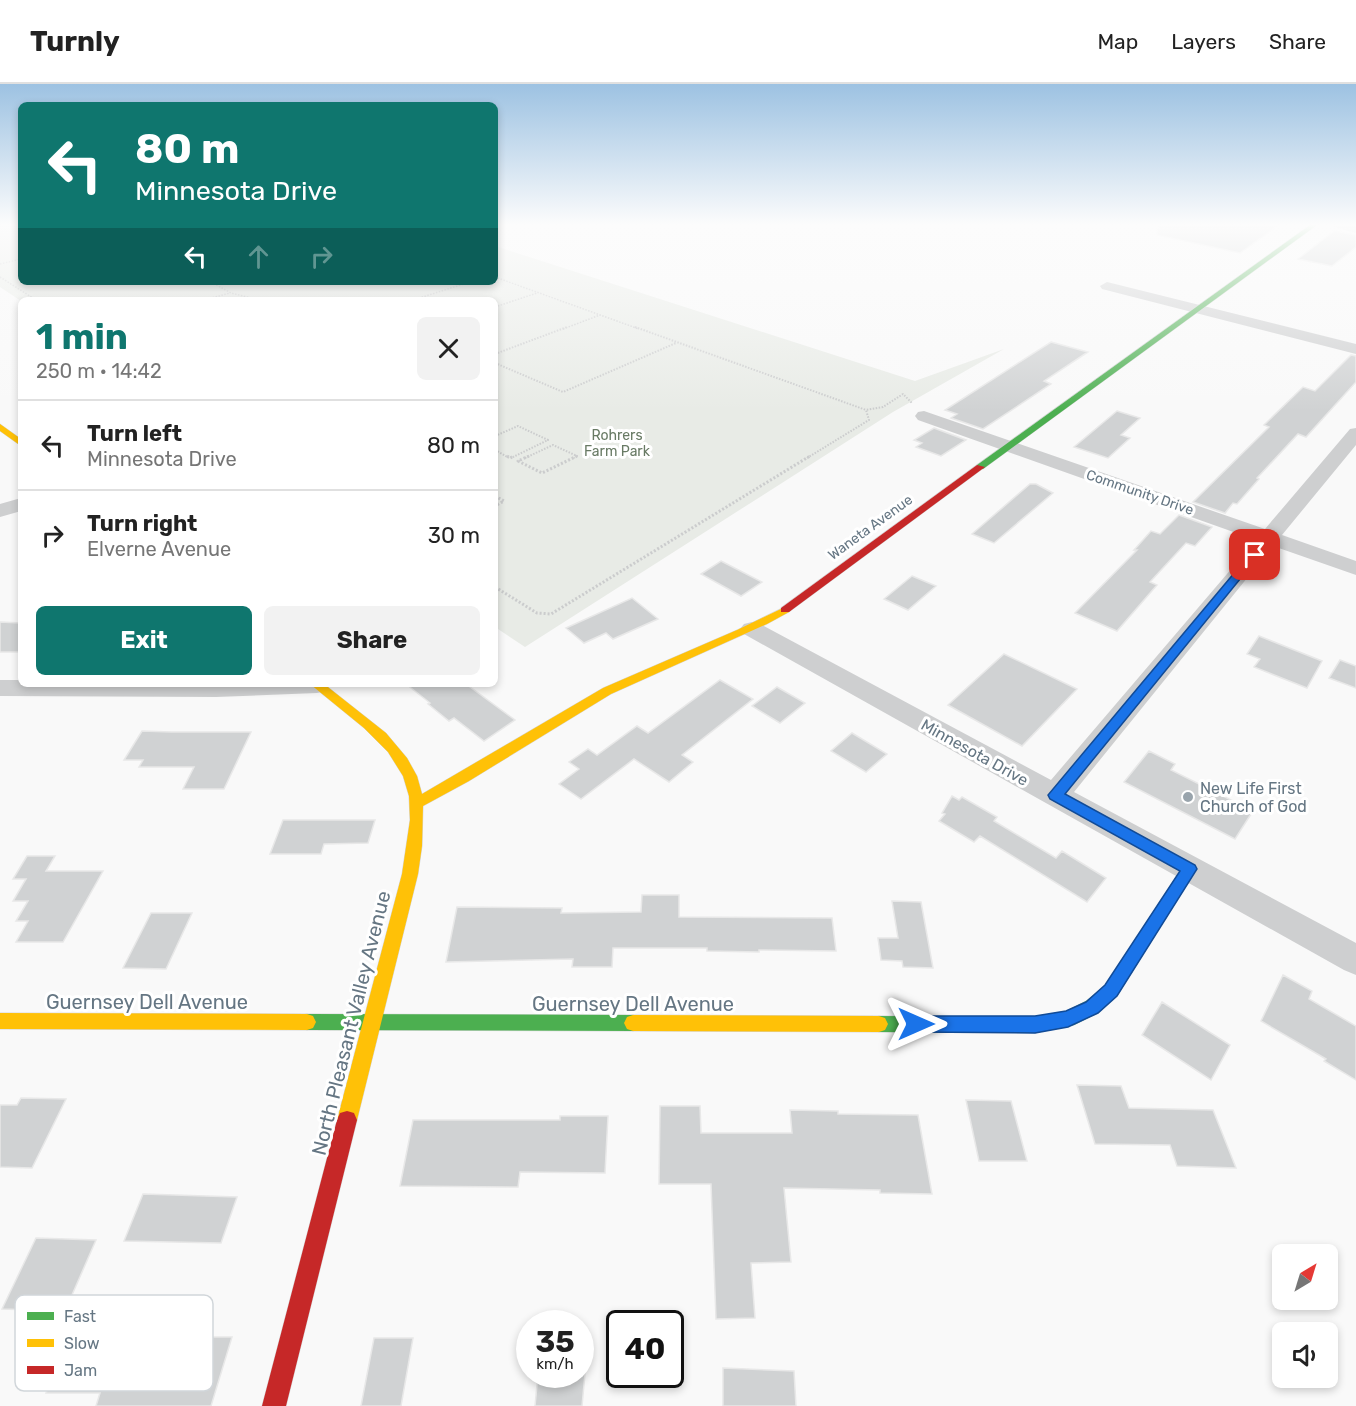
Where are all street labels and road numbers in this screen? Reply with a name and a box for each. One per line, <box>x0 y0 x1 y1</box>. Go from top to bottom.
street label: Community Drive <box>1084 466 1196 519</box>
street label: Waneta Avenue <box>825 491 916 564</box>
street label: Minnesota Drive <box>918 715 1032 790</box>
street label: North Pleasant Valley Avenue <box>306 888 396 1158</box>
street label: Guernsey Dell Avenue <box>46 990 248 1014</box>
street label: Guernsey Dell Avenue <box>532 992 734 1016</box>

